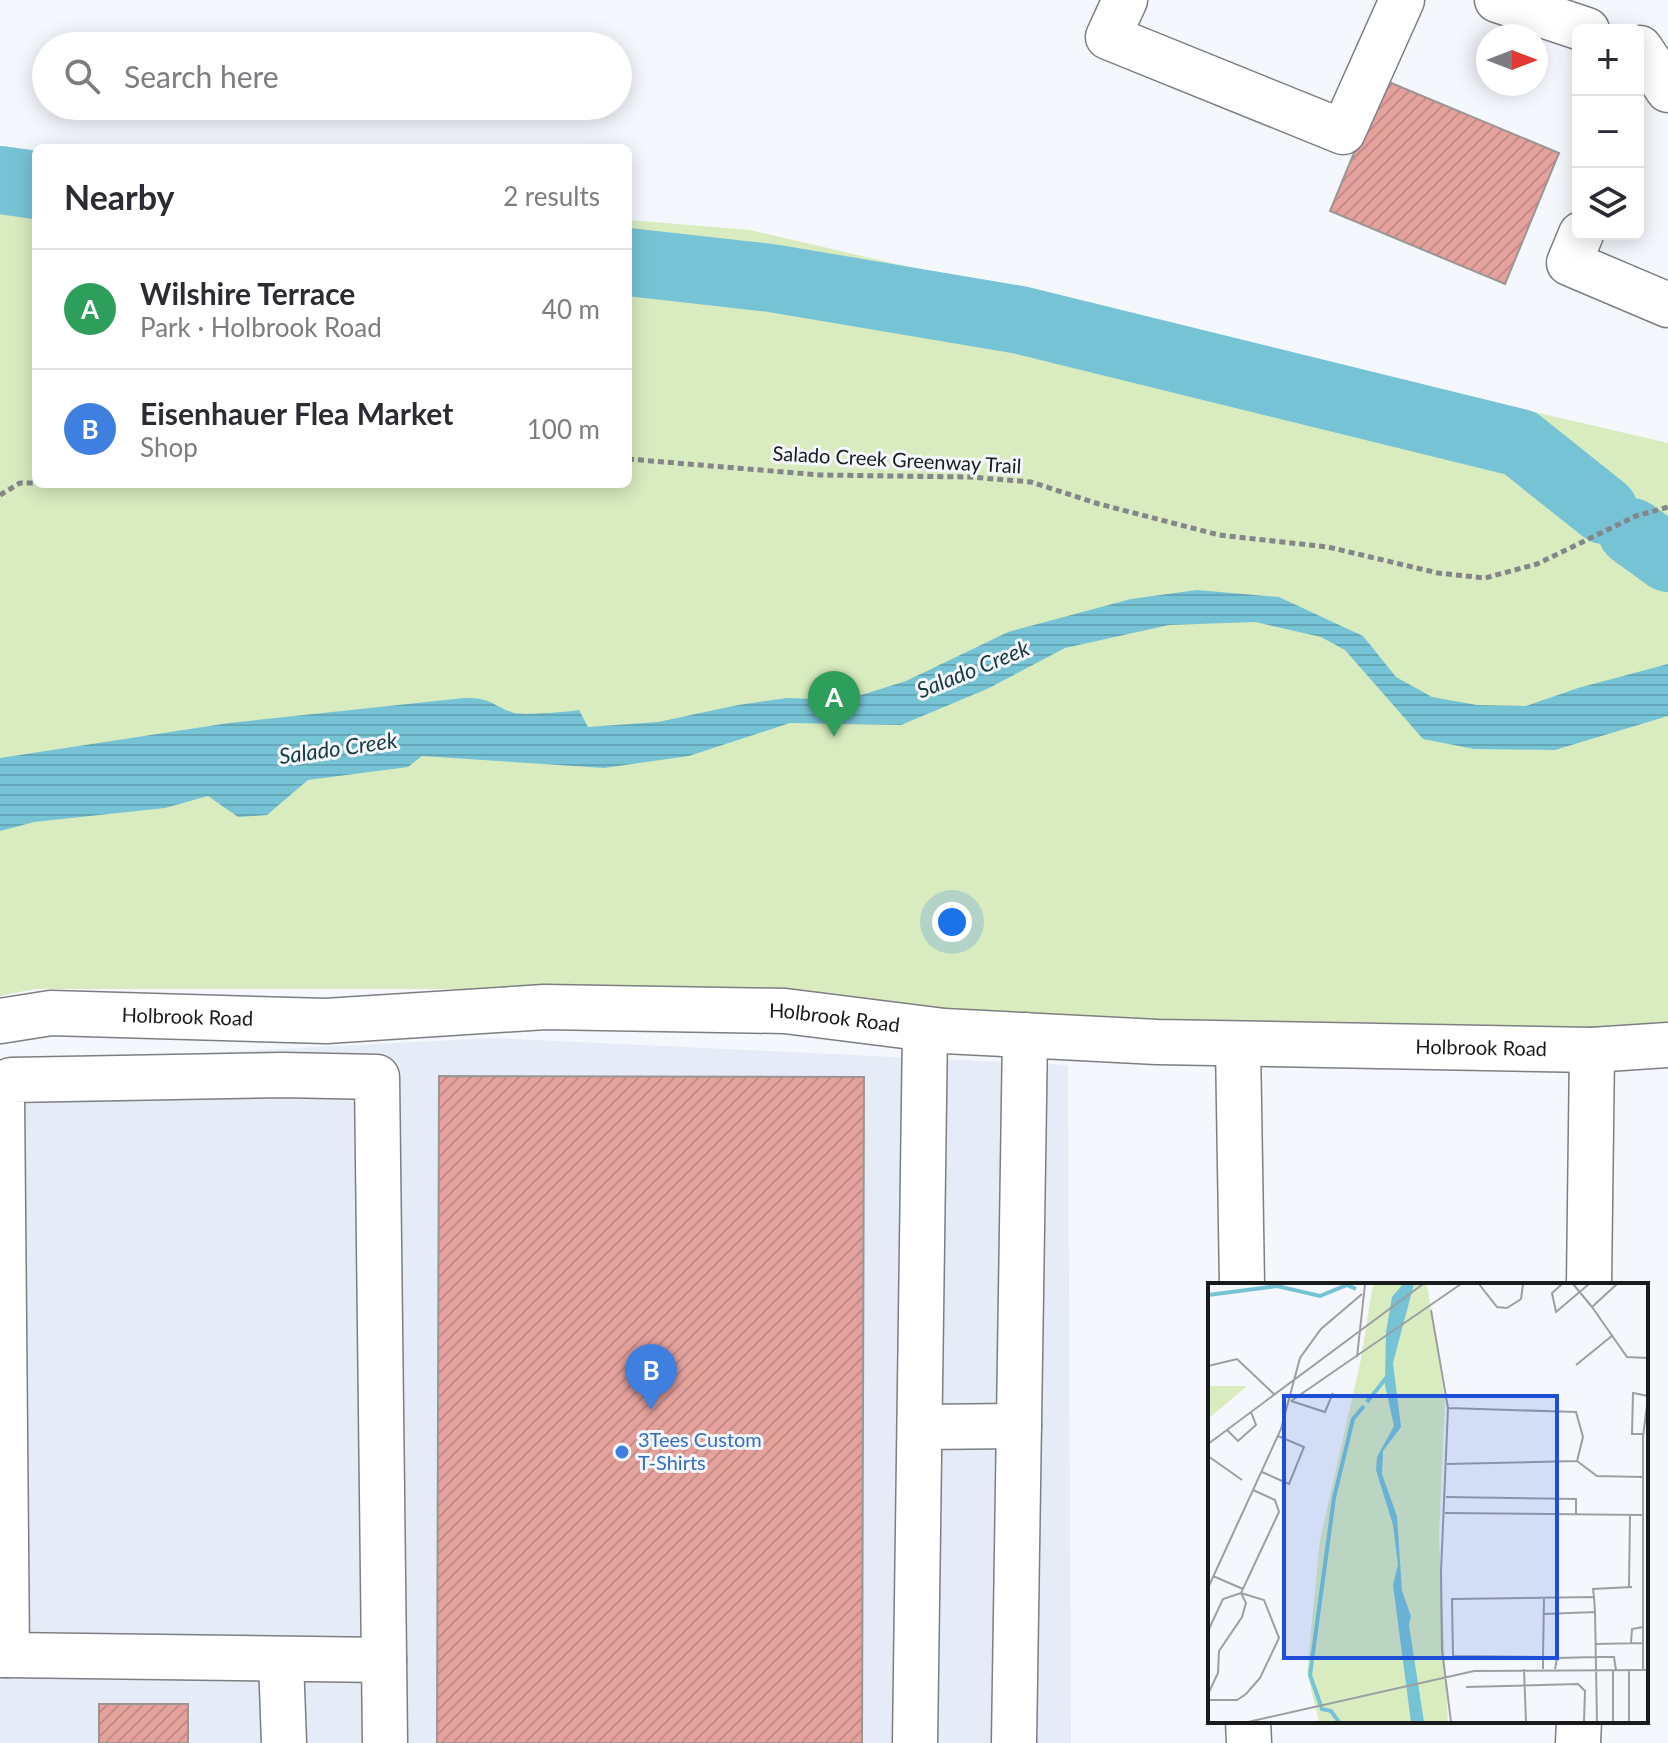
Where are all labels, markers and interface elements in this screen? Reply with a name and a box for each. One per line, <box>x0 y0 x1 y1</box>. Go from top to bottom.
north arrow <box>1476 24 1548 96</box>
map controls <box>1572 24 1644 240</box>
button: + <box>1572 24 1644 96</box>
search box <box>32 32 632 120</box>
icon: search <box>60 54 104 98</box>
text: Search here <box>124 58 279 94</box>
button: − <box>1572 96 1644 168</box>
button: layers <box>1572 168 1644 240</box>
text: Nearby <box>64 176 175 217</box>
text: 2 results <box>503 180 600 212</box>
text: Wilshire Terrace <box>140 275 355 311</box>
text: A <box>81 293 99 325</box>
text: 40 m <box>542 293 600 325</box>
text: Park · Holbrook Road <box>140 311 382 343</box>
text: Eisenhauer Flea Market <box>140 395 453 431</box>
text: B <box>81 413 99 445</box>
text: 100 m <box>527 413 600 445</box>
text: Shop <box>140 431 198 463</box>
street label: Salado Creek Greenway Trail <box>772 441 1022 477</box>
water label: Salado Creek <box>913 634 1034 703</box>
pin: A <box>808 671 860 737</box>
water label: Salado Creek <box>277 726 399 769</box>
your location <box>932 902 972 942</box>
street label: Holbrook Road <box>769 998 901 1036</box>
street label: Holbrook Road <box>121 1002 253 1030</box>
street label: Holbrook Road <box>1415 1034 1547 1060</box>
inset map <box>1208 1283 1648 1723</box>
pin: B <box>625 1344 677 1410</box>
place label: 3Tees Custom T-Shirts <box>638 1427 762 1474</box>
marker: 3Tees Custom T-Shirts <box>613 1443 631 1461</box>

